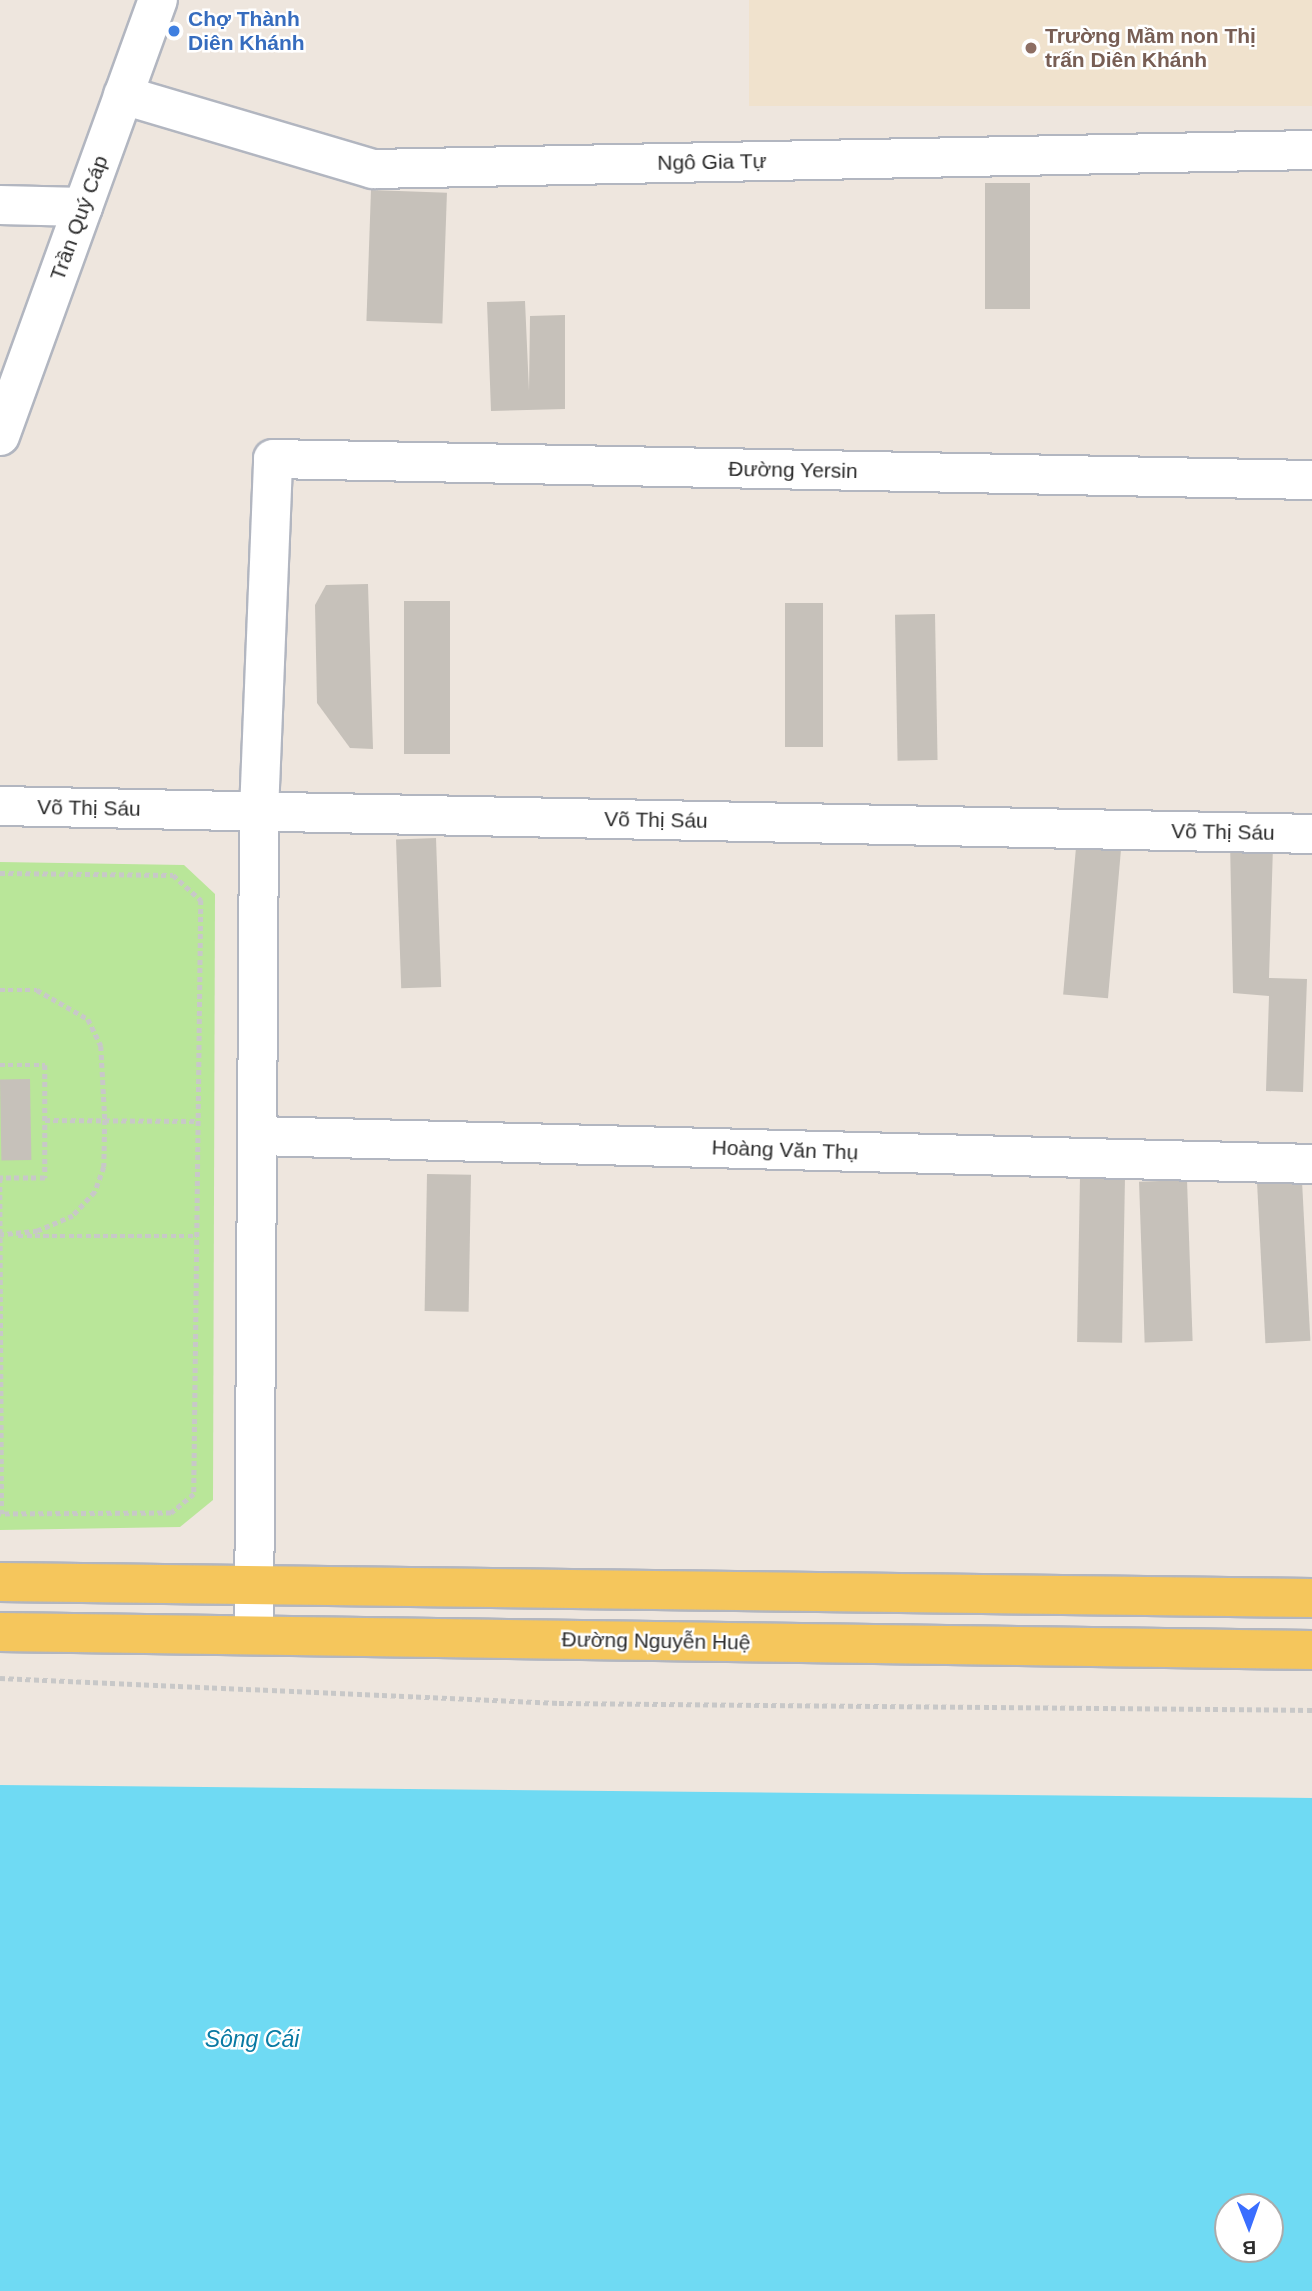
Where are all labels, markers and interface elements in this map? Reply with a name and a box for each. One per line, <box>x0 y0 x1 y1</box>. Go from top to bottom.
place label: Chợ Thành Diên Khánh <box>188 6 305 56</box>
marker: Chợ Thành Diên Khánh <box>166 23 182 39</box>
place label: Trường Mầm non Thị trấn Diên Khánh <box>1045 23 1256 73</box>
marker: Trường Mầm non Thị trấn Diên Khánh <box>1023 40 1039 56</box>
street label: Ngô Gia Tự <box>657 148 767 176</box>
street label: Trần Quý Cáp <box>45 152 113 284</box>
street label: Đường Yersin <box>728 456 858 484</box>
street label: Võ Thị Sáu <box>37 794 141 822</box>
street label: Võ Thị Sáu <box>604 806 708 834</box>
street label: Võ Thị Sáu <box>1171 818 1275 846</box>
street label: Hoàng Văn Thụ <box>711 1135 859 1165</box>
street label: Đường Nguyễn Huệ <box>561 1627 751 1655</box>
water label: Sông Cái <box>205 2025 299 2053</box>
north arrow <box>1214 2193 1284 2263</box>
text: B <box>1242 2237 1256 2258</box>

